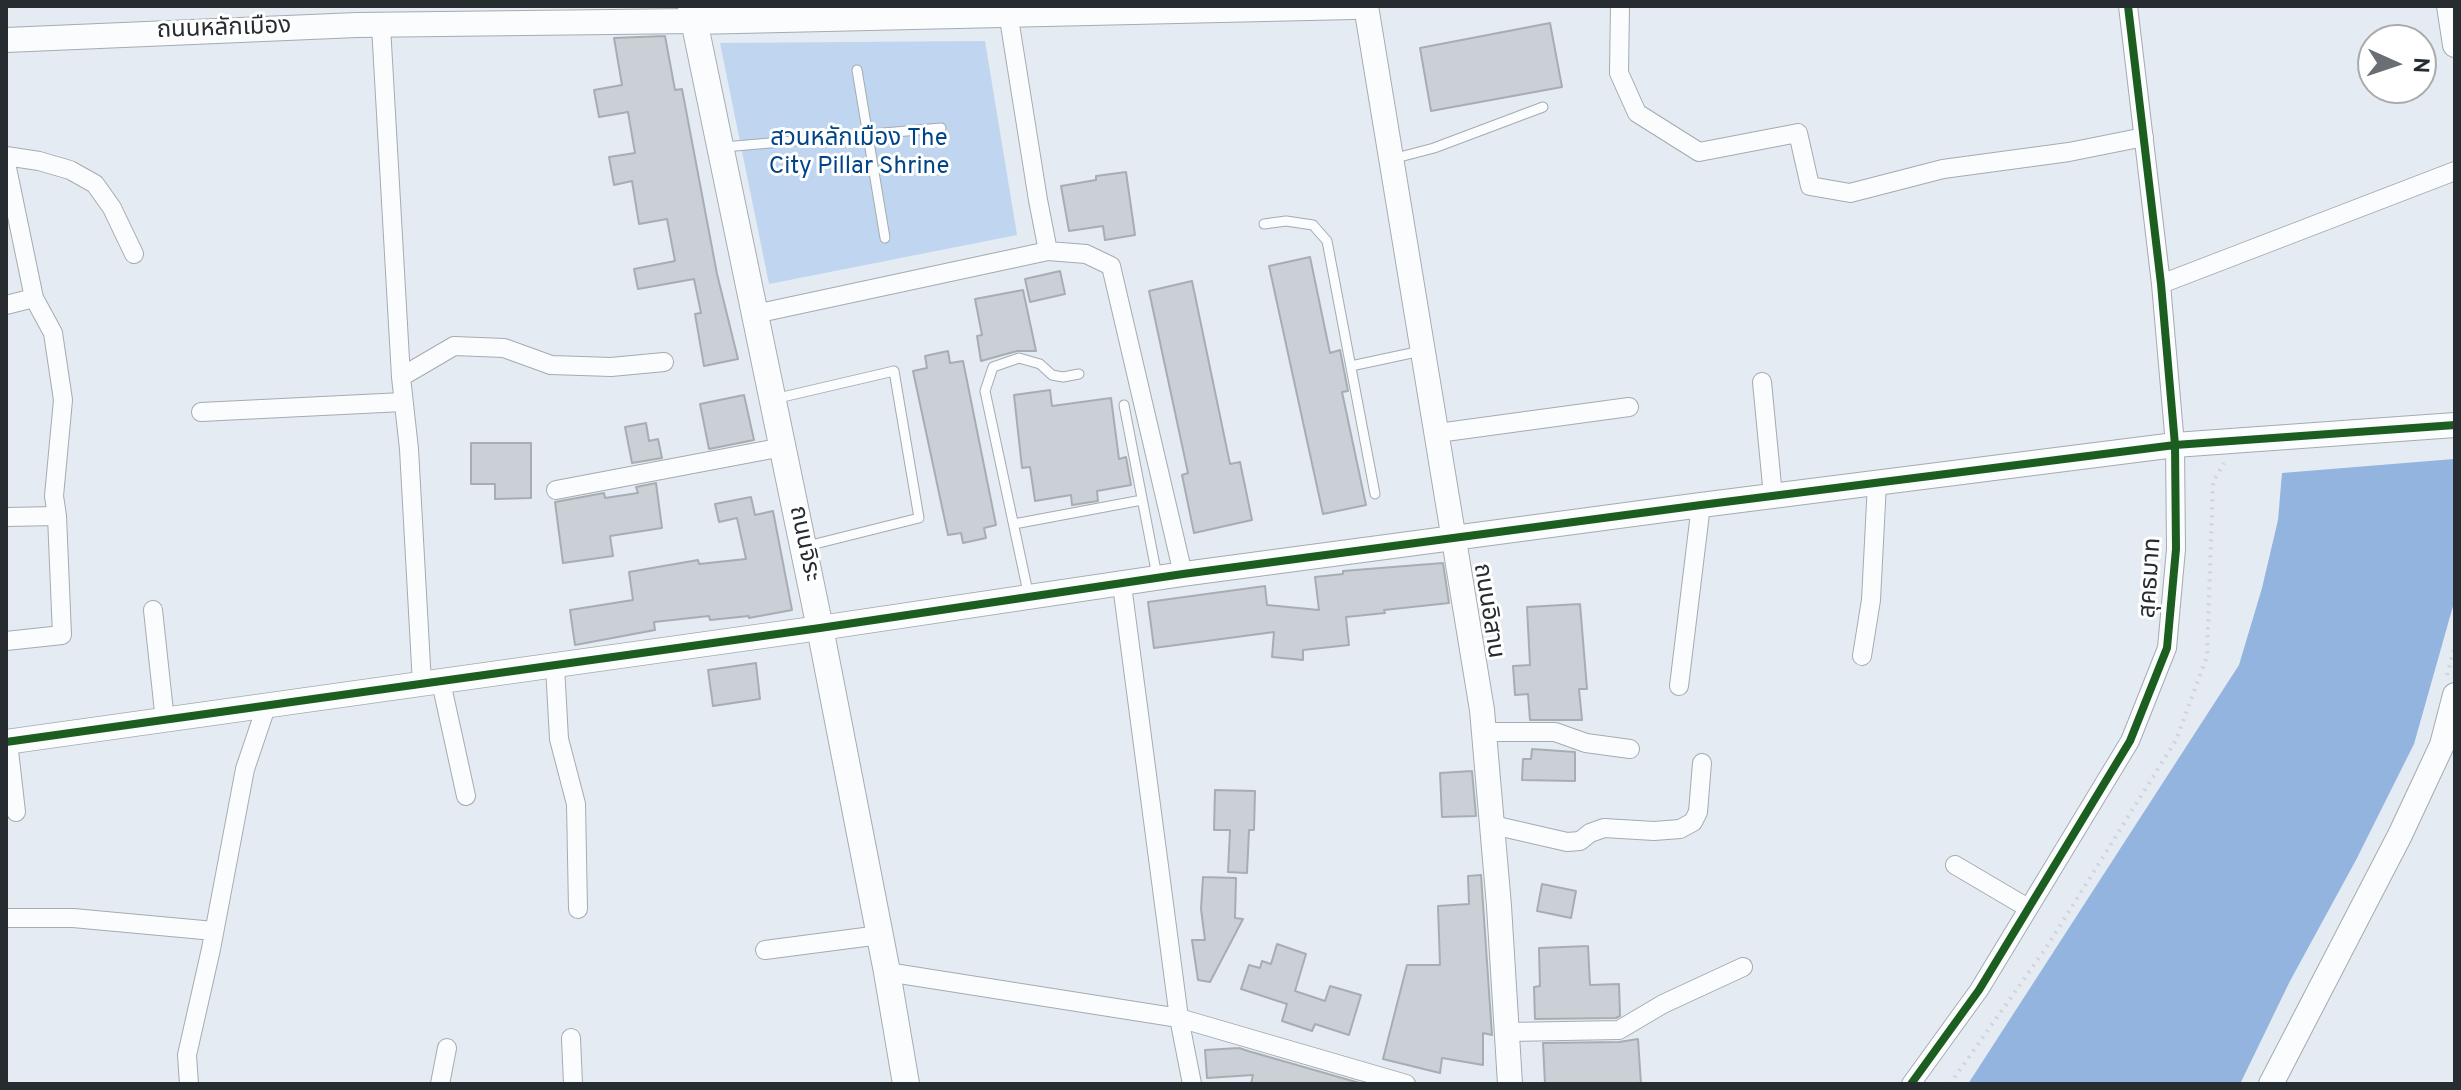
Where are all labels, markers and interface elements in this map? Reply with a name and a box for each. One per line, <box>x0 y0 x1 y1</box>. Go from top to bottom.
street label: ถนนหลักเมือง <box>156 13 292 47</box>
north arrow <box>2357 24 2437 104</box>
text: N <box>2406 57 2433 74</box>
park label: สวนหลักเมือง The City Pillar Shrine <box>769 126 949 182</box>
street label: ถนนจิระ <box>781 504 825 584</box>
street label: สุคธมาท <box>2135 537 2169 619</box>
street label: ถนนอิสาน <box>1465 561 1509 661</box>

